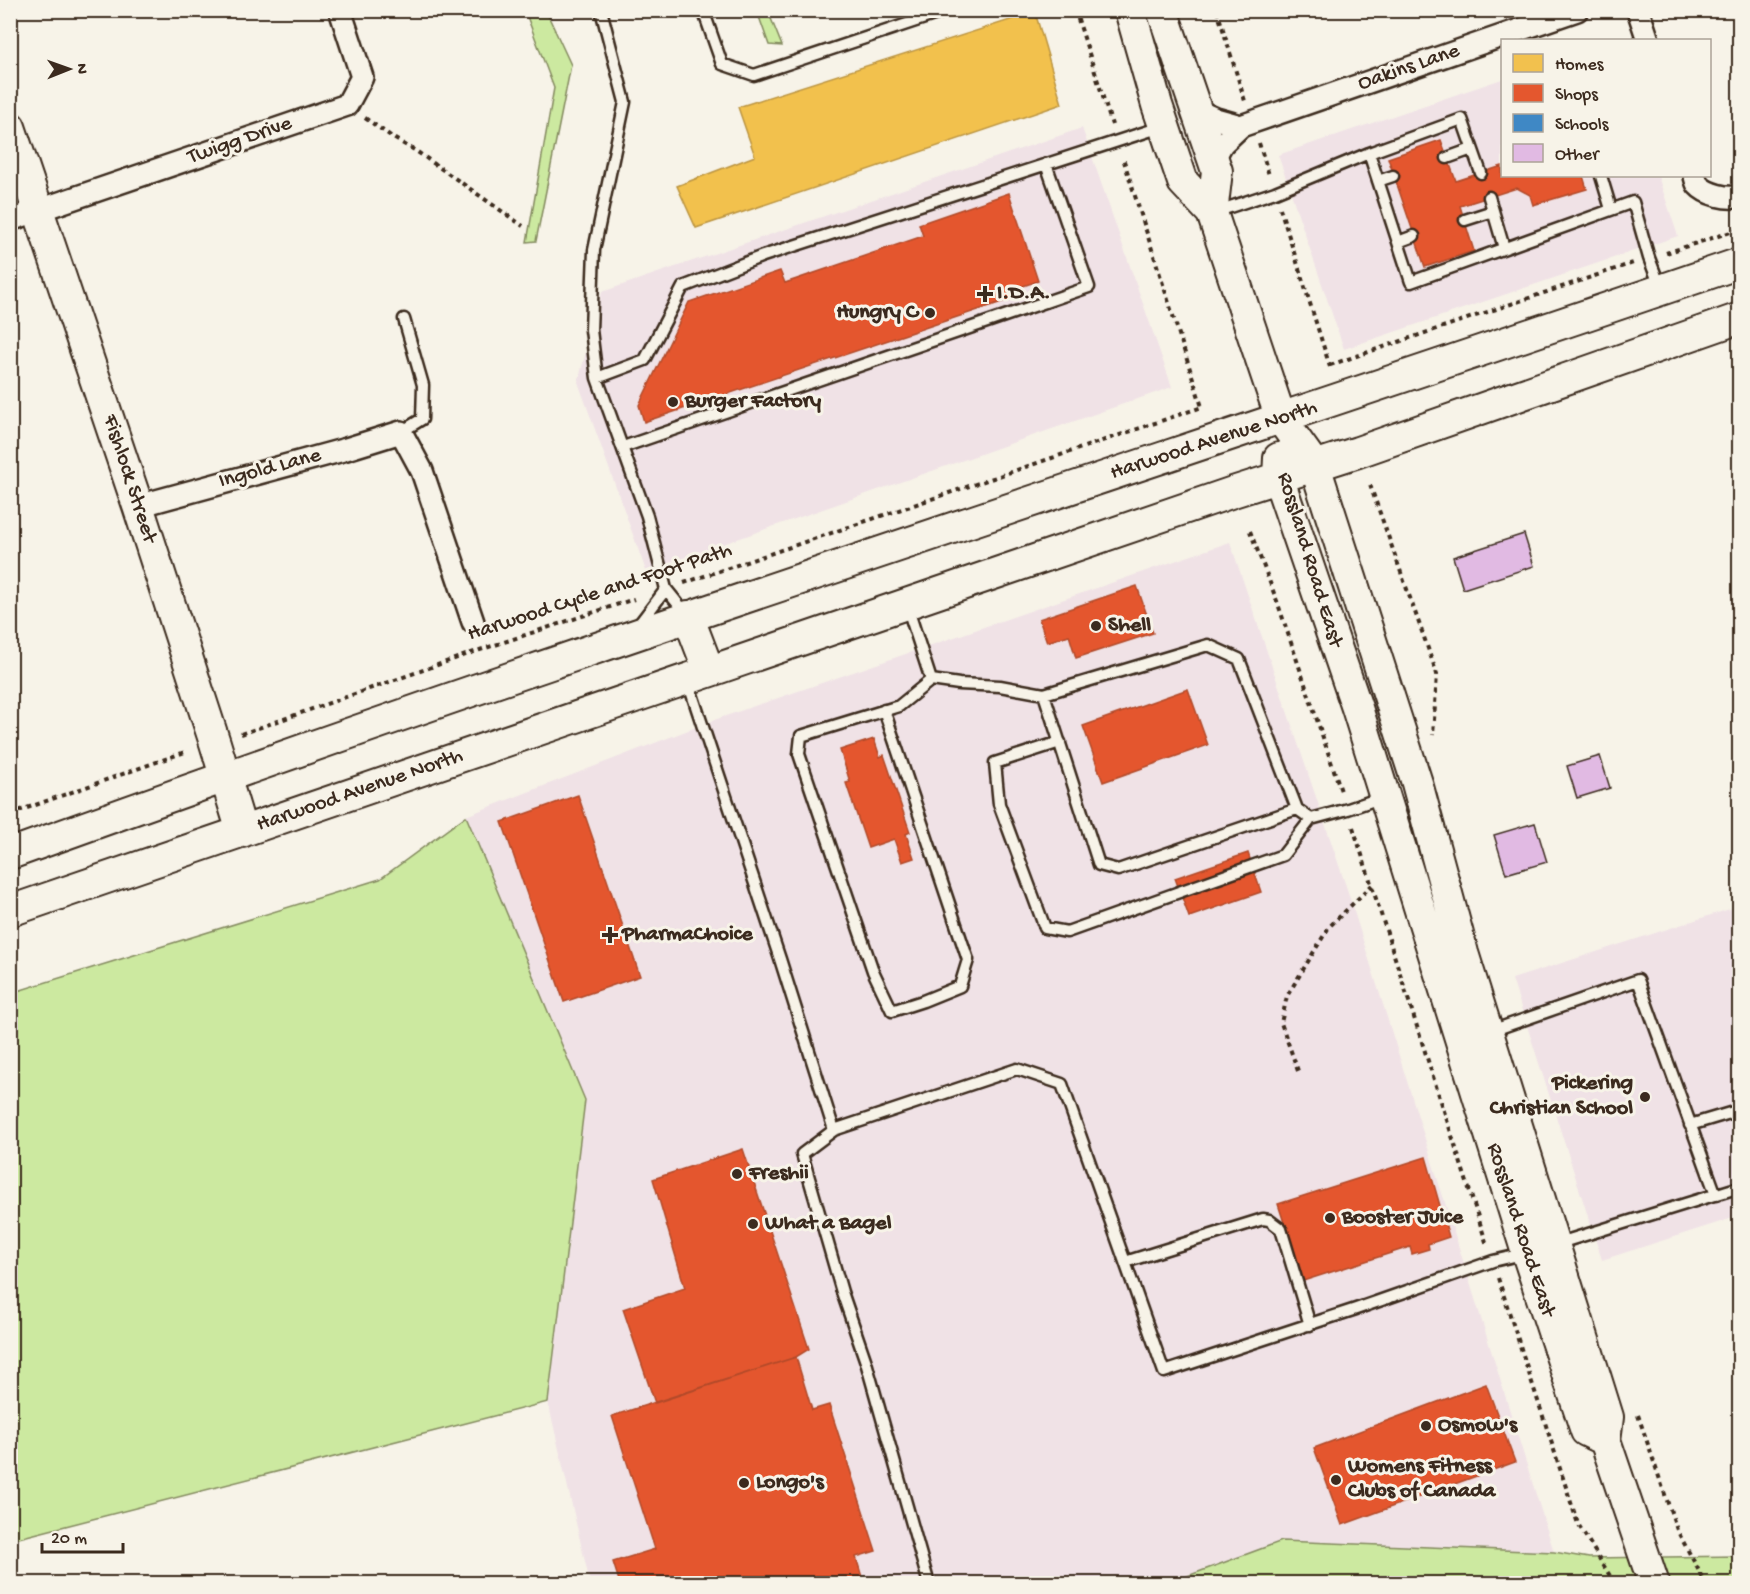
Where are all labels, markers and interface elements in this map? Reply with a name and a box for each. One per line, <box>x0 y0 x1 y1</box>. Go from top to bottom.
street label: Oakins Lane <box>1355 38 1464 98</box>
north arrow <box>39 39 99 99</box>
legend <box>1501 39 1711 177</box>
text: Homes <box>1555 55 1605 76</box>
text: N <box>71 63 90 75</box>
text: Shops <box>1555 85 1599 106</box>
street label: Twigg Drive <box>183 111 296 172</box>
text: Schools <box>1555 115 1610 136</box>
text: Other <box>1555 145 1600 166</box>
place label: I.D.A. <box>997 281 1050 307</box>
marker: I.D.A. <box>978 287 992 301</box>
place label: Hungry C <box>836 300 920 326</box>
marker: Hungry C <box>923 306 937 320</box>
place label: Burger Factory <box>684 389 821 415</box>
marker: Burger Factory <box>666 395 680 409</box>
street label: Harwood Avenue North <box>1107 395 1321 487</box>
street label: Fishlock Street <box>96 411 163 548</box>
street label: Ingold Lane <box>216 443 325 495</box>
street label: Rossland Road East <box>1270 470 1348 652</box>
street label: Harwood Cycle and Foot Path <box>465 538 736 648</box>
place label: Shell <box>1108 613 1151 639</box>
marker: Shell <box>1089 619 1103 633</box>
street label: Harwood Avenue North <box>254 743 467 839</box>
place label: PharmaChoice <box>621 922 753 948</box>
marker: PharmaChoice <box>603 928 617 942</box>
place label: Pickering Christian School <box>1489 1071 1633 1122</box>
marker: Pickering Christian School <box>1638 1090 1652 1104</box>
street label: Rossland Road East <box>1480 1140 1561 1322</box>
place label: Freshii <box>748 1161 809 1187</box>
marker: Freshii <box>730 1167 744 1181</box>
place label: Booster Juice <box>1341 1205 1464 1231</box>
place label: What a Bagel <box>764 1211 892 1237</box>
marker: Booster Juice <box>1323 1211 1337 1225</box>
marker: What a Bagel <box>746 1217 760 1231</box>
place label: Osmow's <box>1438 1413 1519 1439</box>
marker: Osmow's <box>1419 1419 1433 1433</box>
place label: Womens Fitness Clubs of Canada <box>1347 1454 1497 1505</box>
place label: Longo's <box>756 1470 825 1496</box>
marker: Womens Fitness Clubs of Canada <box>1329 1473 1343 1487</box>
marker: Longo's <box>737 1476 751 1490</box>
scale bar <box>42 1516 123 1554</box>
text: 20 m <box>51 1529 87 1550</box>

